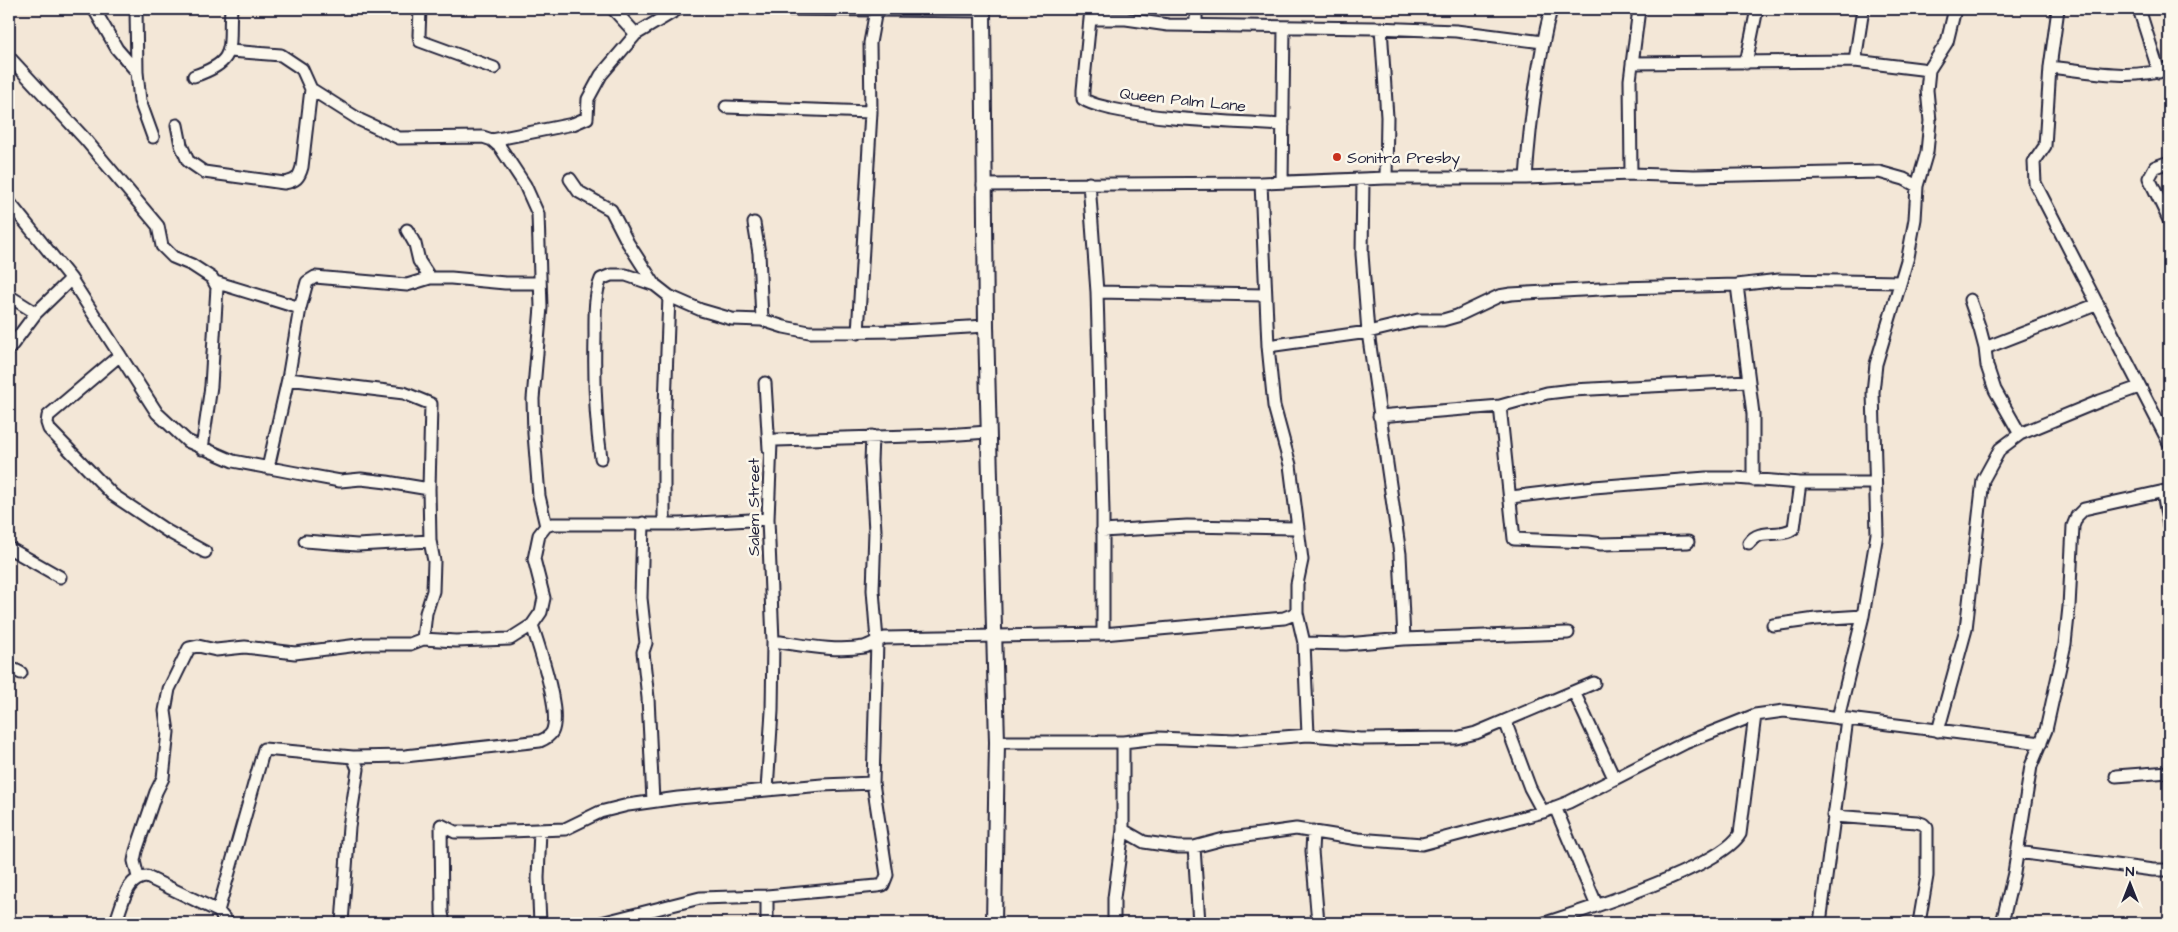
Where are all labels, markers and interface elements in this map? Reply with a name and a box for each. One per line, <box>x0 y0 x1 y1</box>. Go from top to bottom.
street label: Queen Palm Lane <box>1119 82 1247 118</box>
place label: Sonitra Presby <box>1347 147 1460 170</box>
marker: Sonitra Presby <box>1331 151 1343 163</box>
street label: Salem Street <box>743 458 765 556</box>
north arrow <box>2106 860 2156 910</box>
text: N <box>2126 862 2135 882</box>

